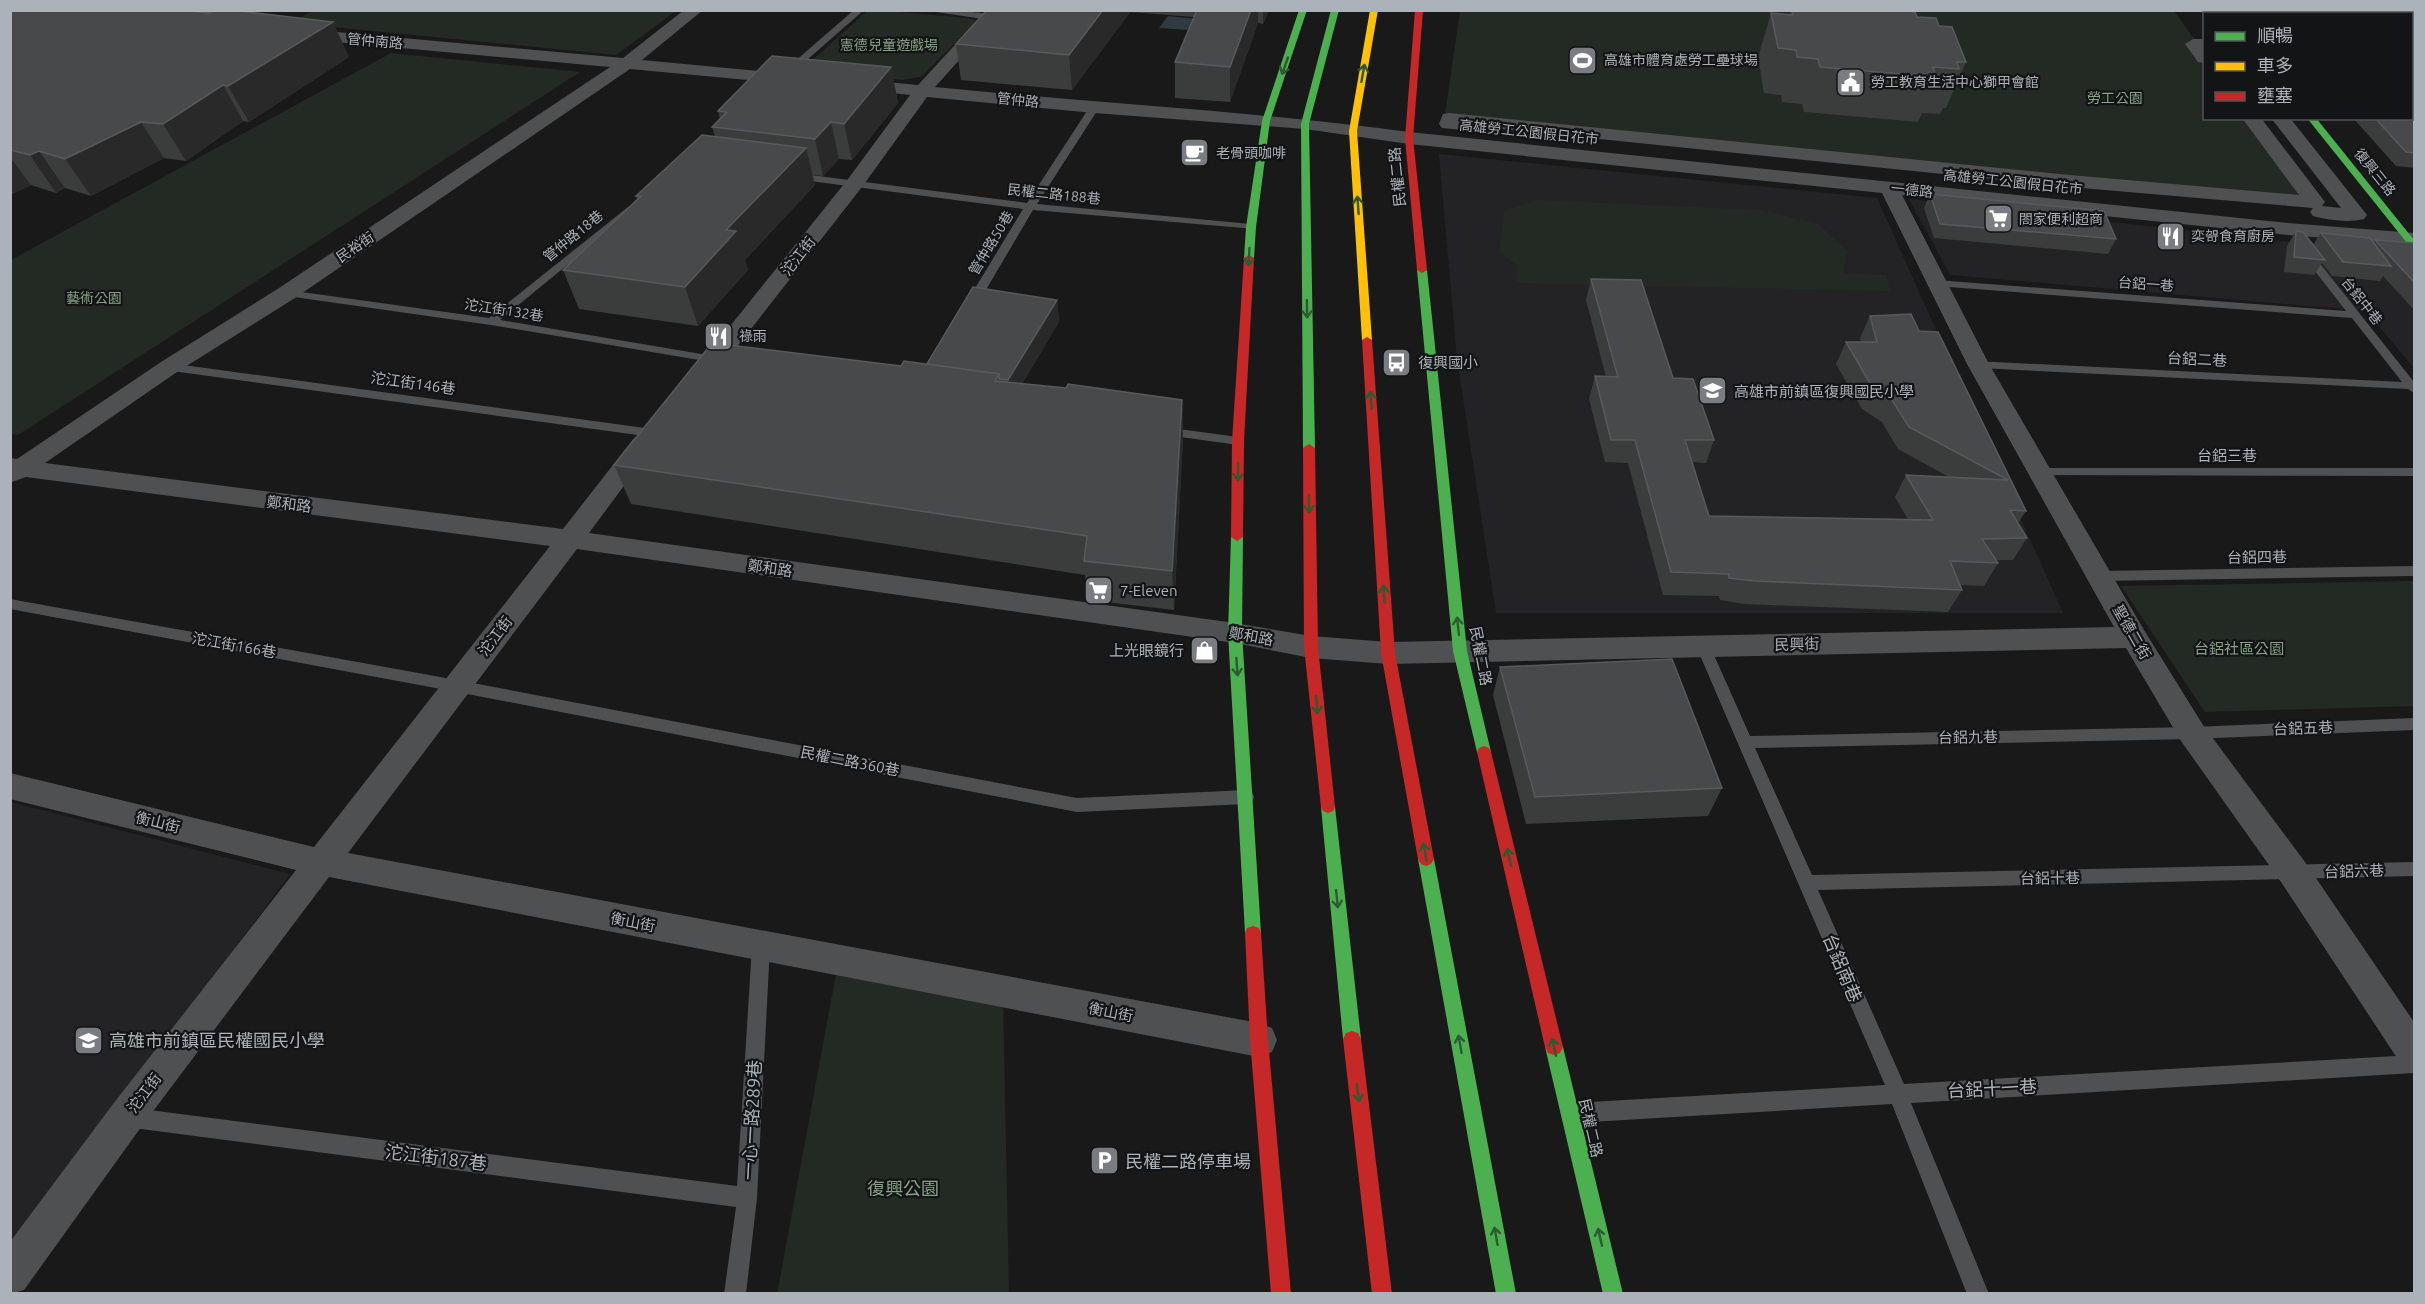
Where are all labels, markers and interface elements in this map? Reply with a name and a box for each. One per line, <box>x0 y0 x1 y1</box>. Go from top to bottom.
legend <box>2203 12 2413 120</box>
text: 順暢 <box>2257 25 2293 45</box>
street label: 管仲南路 <box>346 31 404 51</box>
park label: 憲德兒童遊戲場 <box>840 37 938 53</box>
sports icon: 高雄市體育處勞工壘球場 <box>1567 44 1599 76</box>
place label: 高雄市體育處勞工壘球場 <box>1604 52 1758 68</box>
text: 車多 <box>2257 55 2293 75</box>
one-way arrow <box>1278 56 1289 75</box>
one-way arrow <box>1358 64 1369 84</box>
public building icon: 勞工教育生活中心獅甲會館 <box>1834 66 1866 98</box>
place label: 勞工教育生活中心獅甲會館 <box>1871 74 2039 90</box>
text: 壅塞 <box>2257 85 2293 105</box>
street label: 管仲路 <box>996 90 1040 110</box>
park label: 勞工公園 <box>2087 90 2143 106</box>
street label: 高雄勞工公園假日花市 <box>1459 117 1599 147</box>
cafe icon: 老骨頭咖啡 <box>1179 137 1211 169</box>
place label: 老骨頭咖啡 <box>1216 145 1286 161</box>
street label: 復興三路 <box>2351 145 2399 199</box>
street label: 民權二路 <box>1385 146 1409 208</box>
street label: 高雄勞工公園假日花市 <box>1943 167 2083 197</box>
street label: 一德路 <box>1890 180 1934 200</box>
street label: 民權二路188巷 <box>1007 181 1101 207</box>
one-way arrow <box>1352 196 1363 216</box>
supermarket icon: 閤家便利超商 <box>1982 203 2014 235</box>
street label: 管仲路18巷 <box>540 207 606 265</box>
street label: 管仲路50巷 <box>966 208 1016 278</box>
place label: 閤家便利超商 <box>2019 211 2103 227</box>
restaurant icon: 奕哿食育廚房 <box>2154 220 2186 252</box>
place label: 奕哿食育廚房 <box>2191 228 2275 244</box>
street label: 民裕街 <box>333 229 377 265</box>
street label: 沱江街 <box>777 233 819 279</box>
one-way arrow <box>1243 246 1254 266</box>
street label: 台鋁一巷 <box>2118 274 2174 294</box>
street label: 台鋁中巷 <box>2338 274 2386 328</box>
park label: 藝術公園 <box>66 290 122 306</box>
street label: 沱江街132巷 <box>463 296 545 324</box>
one-way arrow <box>1301 298 1313 318</box>
restaurant icon: 祿雨 <box>702 320 734 352</box>
place label: 祿雨 <box>739 328 767 344</box>
bus stop icon: 復興國小 <box>1381 346 1413 378</box>
street label: 台鋁二巷 <box>2167 349 2227 369</box>
place label: 復興國小 <box>1418 354 1478 371</box>
street label: 沱江街146巷 <box>370 369 456 397</box>
school or university icon: 高雄市前鎮區復興國民小學 <box>1697 375 1729 407</box>
place label: 高雄市前鎮區復興國民小學 <box>1734 383 1914 400</box>
one-way arrow <box>1365 390 1376 410</box>
street label: 台鋁三巷 <box>2197 447 2257 464</box>
one-way arrow <box>1232 462 1243 482</box>
street label: 鄭和路 <box>266 493 312 515</box>
one-way arrow <box>1303 493 1315 513</box>
street label: 台鋁四巷 <box>2227 548 2287 566</box>
street label: 鄭和路 <box>747 556 793 580</box>
supermarket icon: 7-Eleven <box>1083 574 1115 606</box>
place label: 7-Eleven <box>1120 582 1178 599</box>
one-way arrow <box>1378 585 1389 605</box>
street label: 聖德二街 <box>2110 602 2154 662</box>
street label: 沱江街 <box>475 613 515 659</box>
one-way arrow <box>1452 617 1463 637</box>
street label: 鄭和路 <box>1227 624 1275 648</box>
street label: 民權二路 <box>1467 625 1495 687</box>
street label: 沱江街166巷 <box>190 629 278 661</box>
shop icon: 上光眼鏡行 <box>1189 634 1221 666</box>
street label: 民興街 <box>1774 635 1820 653</box>
park label: 台鋁社區公園 <box>2194 640 2284 657</box>
place label: 上光眼鏡行 <box>1109 642 1184 659</box>
one-way arrow <box>1232 657 1243 677</box>
one-way arrow <box>1312 695 1323 715</box>
street label: 台鋁五巷 <box>2273 718 2333 738</box>
street label: 台鋁九巷 <box>1938 728 1998 746</box>
street label: 民權二路360巷 <box>799 743 901 779</box>
street label: 衡山街 <box>134 808 182 836</box>
one-way arrow <box>1419 843 1430 863</box>
one-way arrow <box>1503 848 1515 867</box>
street label: 台鋁六巷 <box>2324 861 2384 881</box>
street label: 台鋁十巷 <box>2020 869 2080 887</box>
one-way arrow <box>1332 889 1343 909</box>
street label: 衡山街 <box>609 909 657 935</box>
street label: 台鋁南巷 <box>1820 931 1866 1005</box>
street label: 衡山街 <box>1087 999 1135 1025</box>
school or university icon: 高雄市前鎮區民權國民小學 <box>72 1024 104 1056</box>
place label: 高雄市前鎮區民權國民小學 <box>109 1030 325 1050</box>
one-way arrow <box>1454 1035 1465 1055</box>
one-way arrow <box>1548 1038 1560 1057</box>
street label: 一心一路289巷 <box>738 1059 764 1181</box>
street label: 沱江街 <box>124 1070 164 1116</box>
street label: 台鋁十一巷 <box>1947 1076 2037 1100</box>
one-way arrow <box>1353 1083 1364 1103</box>
street label: 民權二路 <box>1576 1097 1606 1159</box>
street label: 沱江街187巷 <box>384 1141 488 1173</box>
parking icon: 民權二路停車場 <box>1088 1145 1120 1177</box>
place label: 民權二路停車場 <box>1125 1151 1251 1171</box>
park label: 復興公園 <box>867 1178 939 1198</box>
one-way arrow <box>1490 1227 1501 1246</box>
one-way arrow <box>1593 1227 1605 1246</box>

